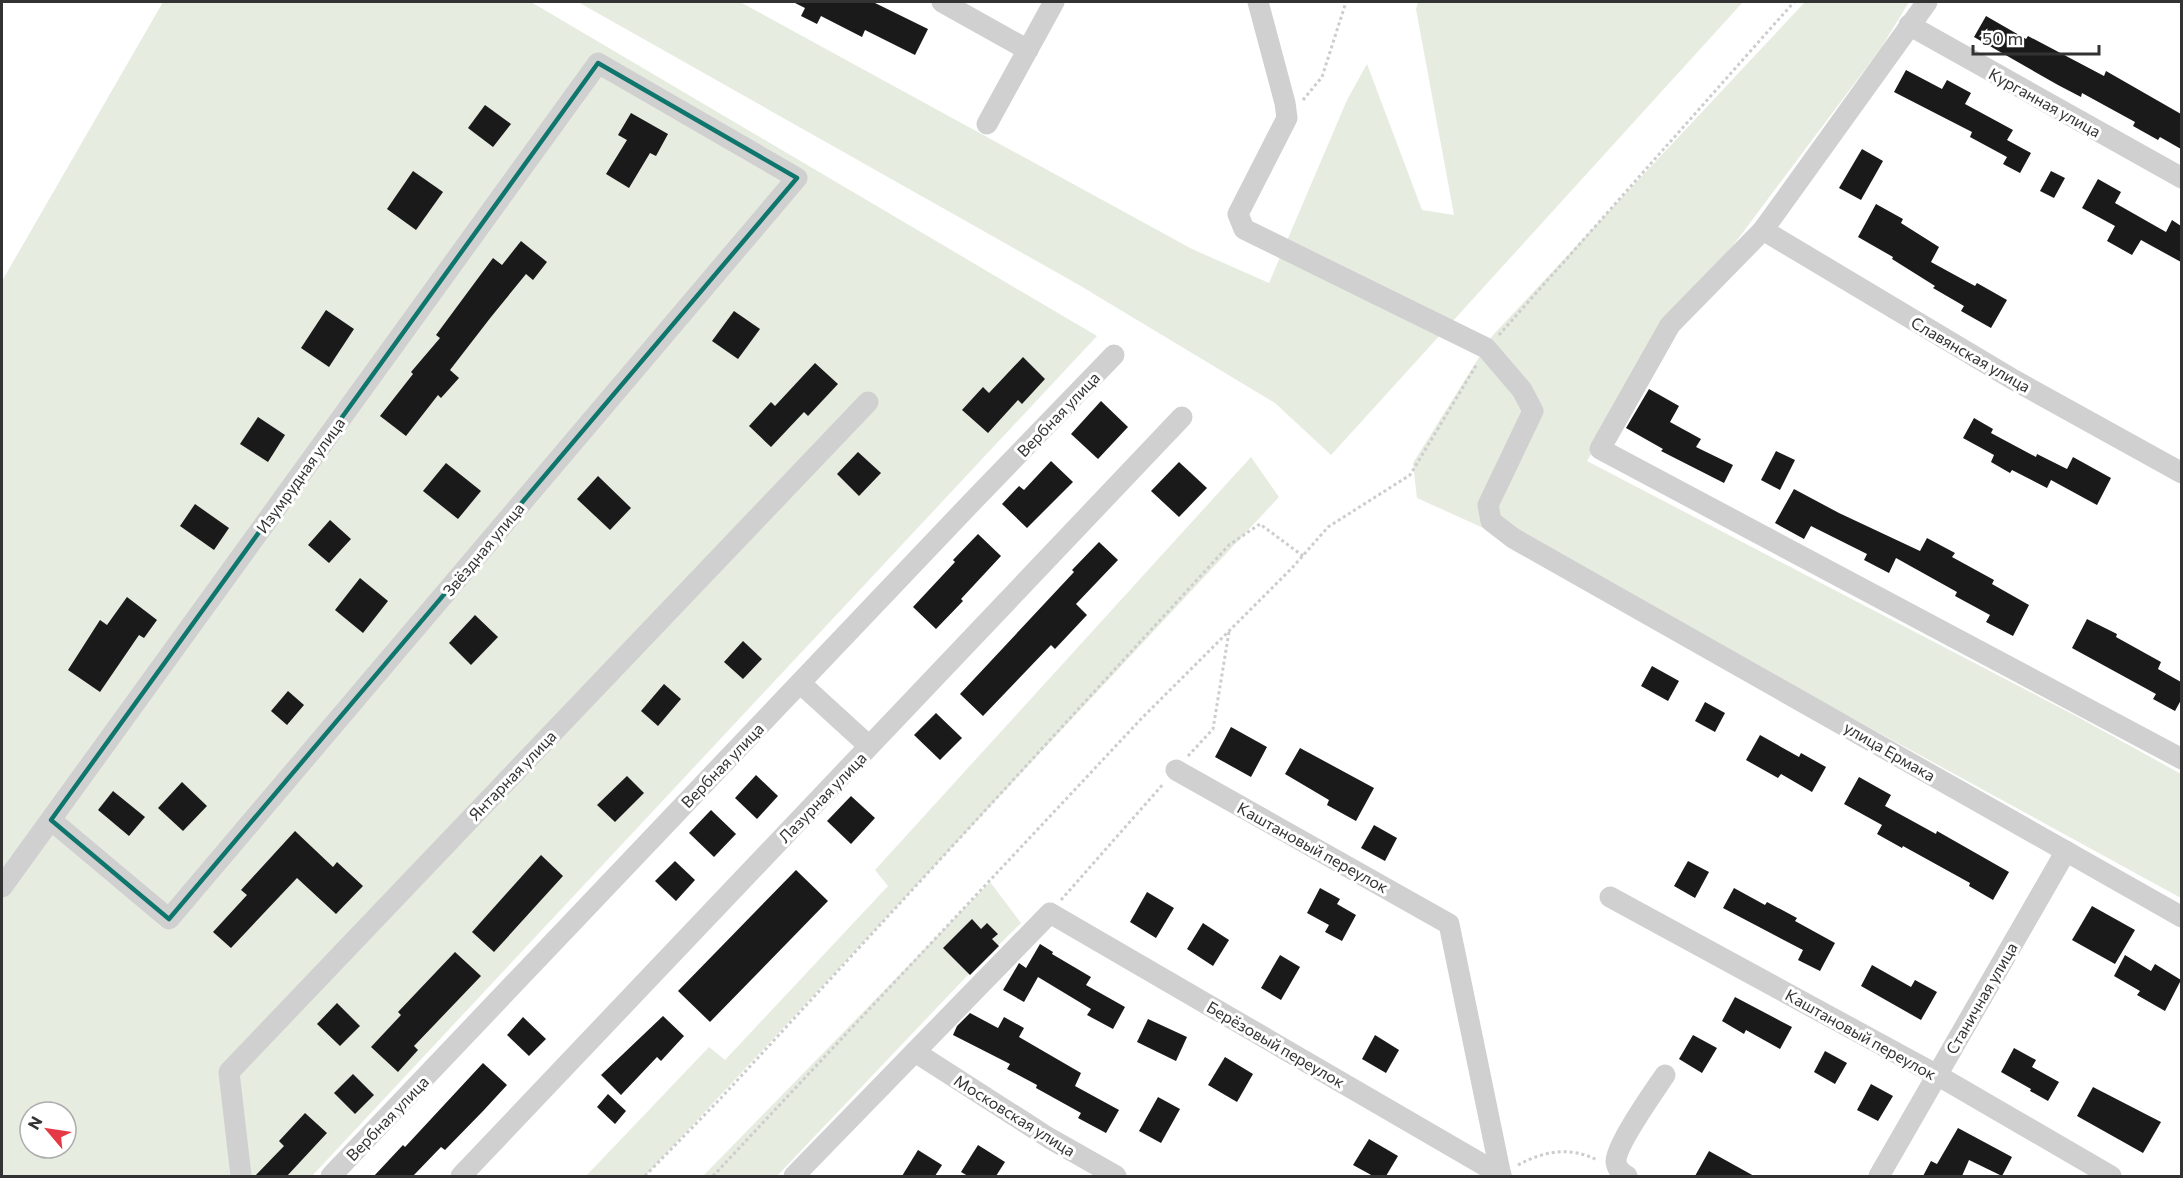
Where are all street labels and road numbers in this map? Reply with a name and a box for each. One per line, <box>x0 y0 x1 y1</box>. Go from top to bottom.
street label: Курганная улица <box>1986 63 2104 141</box>
street label: Славянская улица <box>1908 312 2034 396</box>
street label: Вербная улица <box>1013 368 1103 460</box>
street label: Изумрудная улица <box>252 413 348 537</box>
street label: Звёздная улица <box>438 499 528 599</box>
street label: улица Ермака <box>1841 717 1939 785</box>
street label: Вербная улица <box>677 719 767 811</box>
street label: Янтарная улица <box>464 726 560 824</box>
street label: Лазурная улица <box>774 748 870 846</box>
street label: Каштановый переулок <box>1234 798 1392 897</box>
street label: Станичная улица <box>1941 939 2021 1057</box>
street label: Каштановый переулок <box>1782 985 1940 1084</box>
street label: Берёзовый переулок <box>1204 997 1349 1091</box>
street label: Московская улица <box>951 1070 1079 1160</box>
street label: Вербная улица <box>342 1072 432 1164</box>

